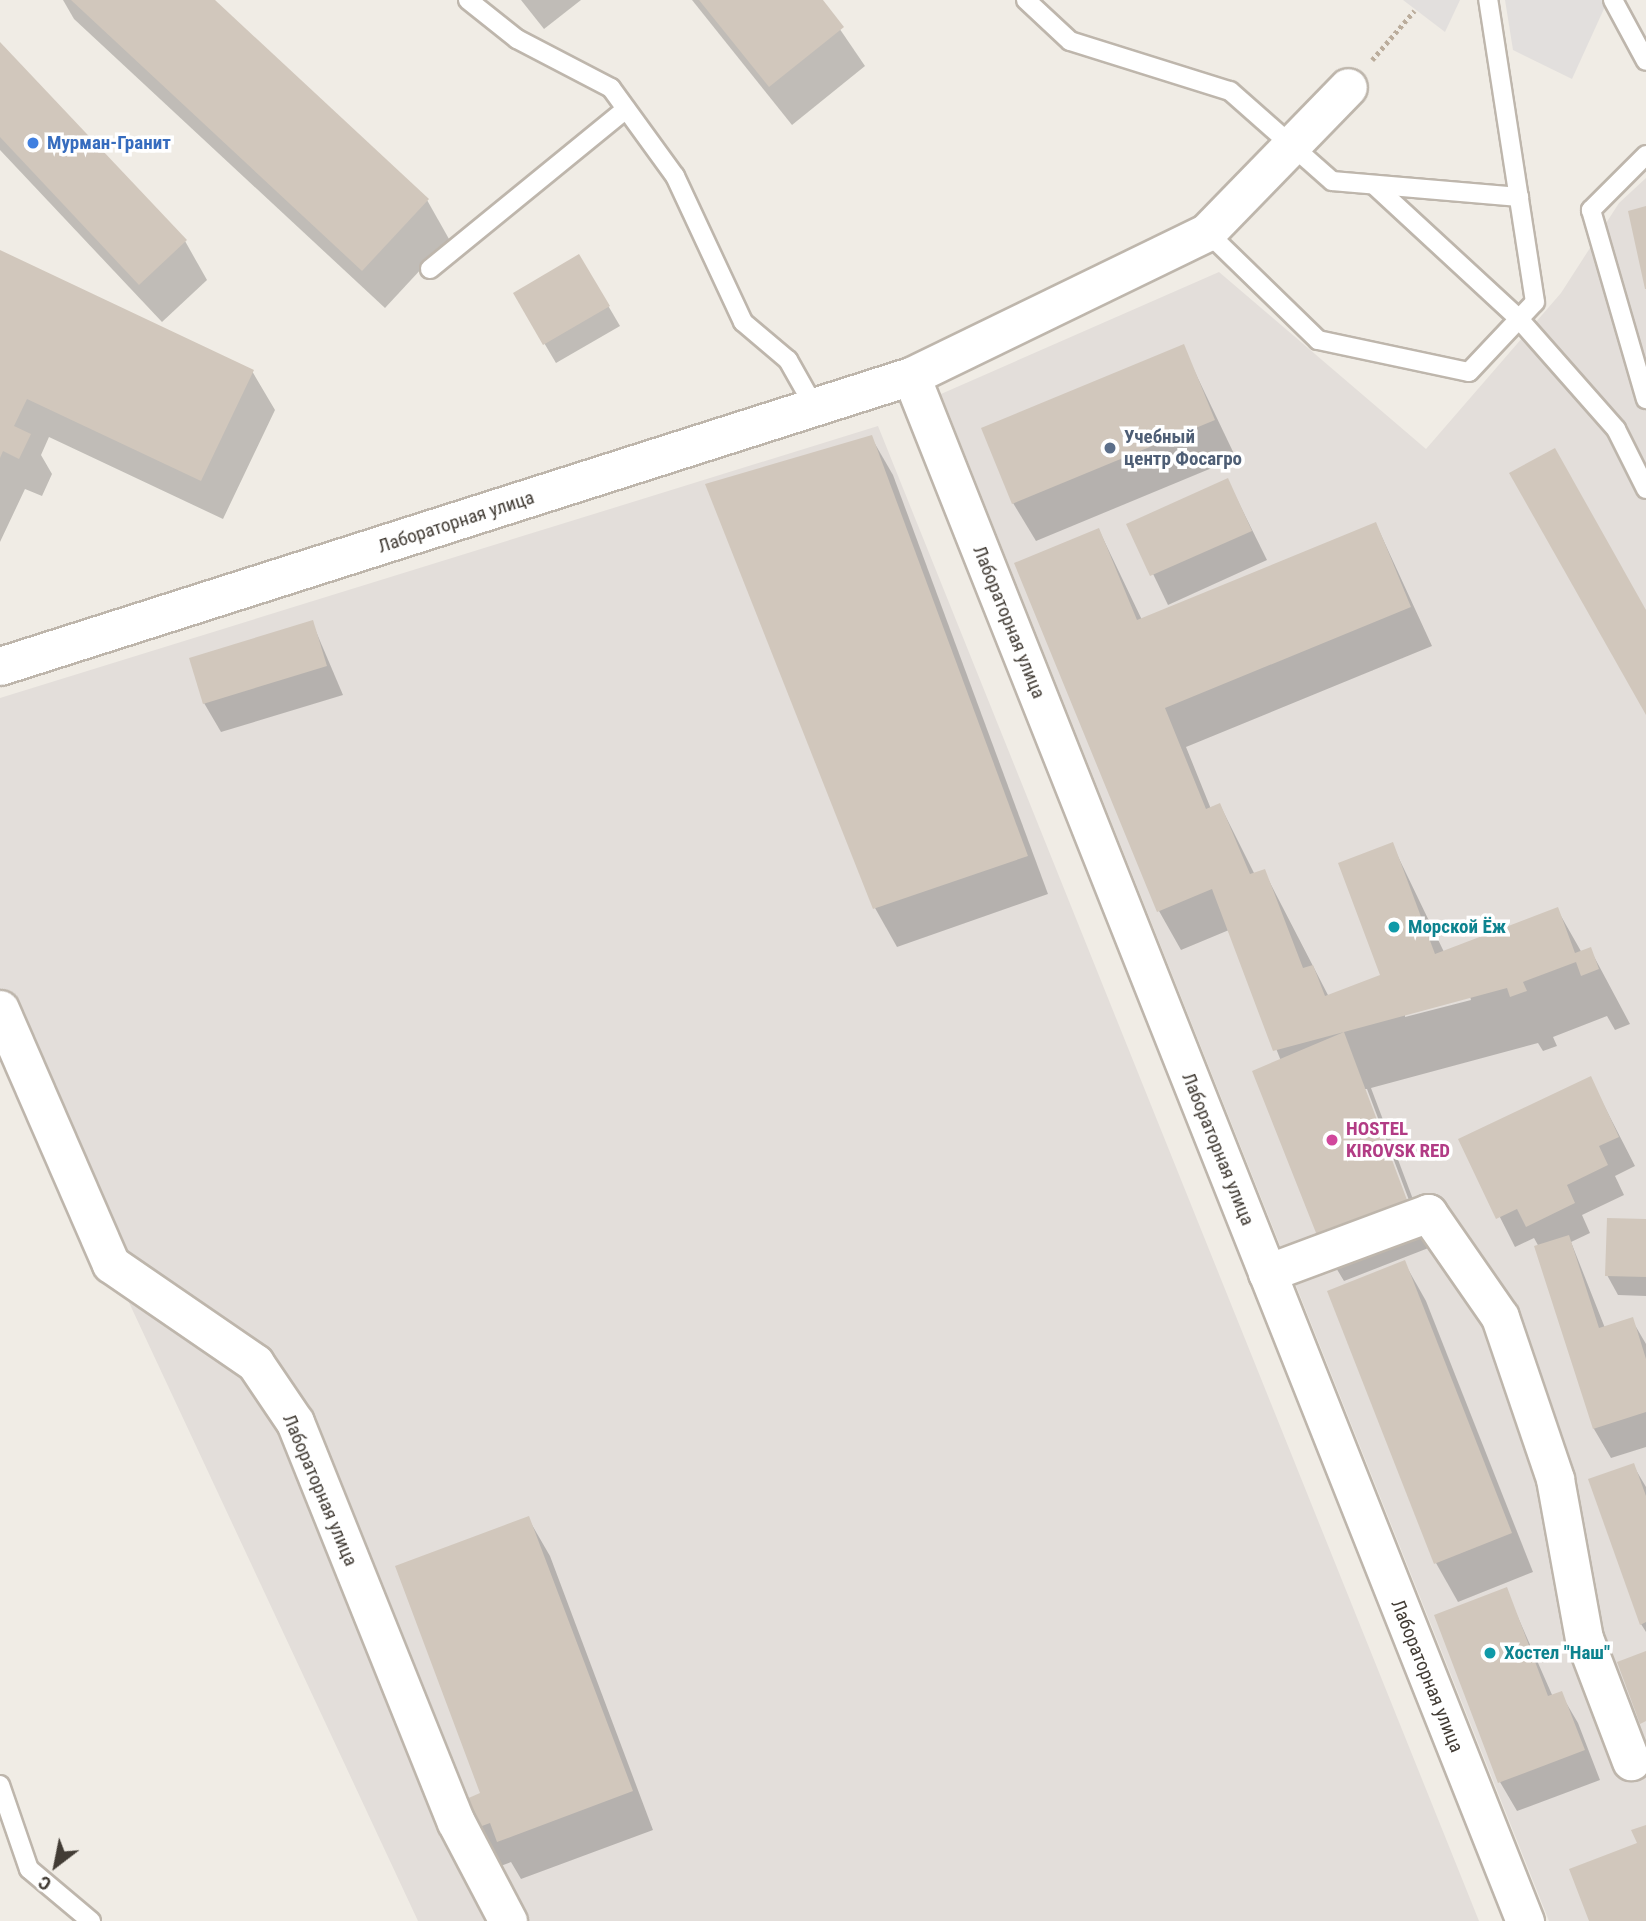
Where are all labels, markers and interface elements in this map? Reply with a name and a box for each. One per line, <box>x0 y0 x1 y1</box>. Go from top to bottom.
place label: Мурман-Гранит <box>47 132 171 154</box>
marker: Мурман-Гранит <box>25 135 41 151</box>
place label: Учебный центр Фосагро <box>1124 426 1242 470</box>
marker: Учебный центр Фосагро <box>1102 440 1118 456</box>
street label: Лабораторная улица <box>375 486 537 558</box>
street label: Лабораторная улица <box>968 542 1050 702</box>
place label: Морской Ёж <box>1408 916 1506 938</box>
marker: Морской Ёж <box>1386 919 1402 935</box>
street label: Лабораторная улица <box>1177 1069 1259 1229</box>
place label: HOSTEL KIROVSK RED <box>1346 1118 1450 1162</box>
marker: HOSTEL KIROVSK RED <box>1324 1132 1340 1148</box>
street label: Лабораторная улица <box>278 1411 362 1569</box>
street label: Лабораторная улица <box>1386 1596 1468 1756</box>
place label: Хостел "Наш" <box>1504 1642 1610 1664</box>
marker: Хостел "Наш" <box>1482 1645 1498 1661</box>
north arrow <box>21 1830 91 1900</box>
text: С <box>34 1871 55 1896</box>

